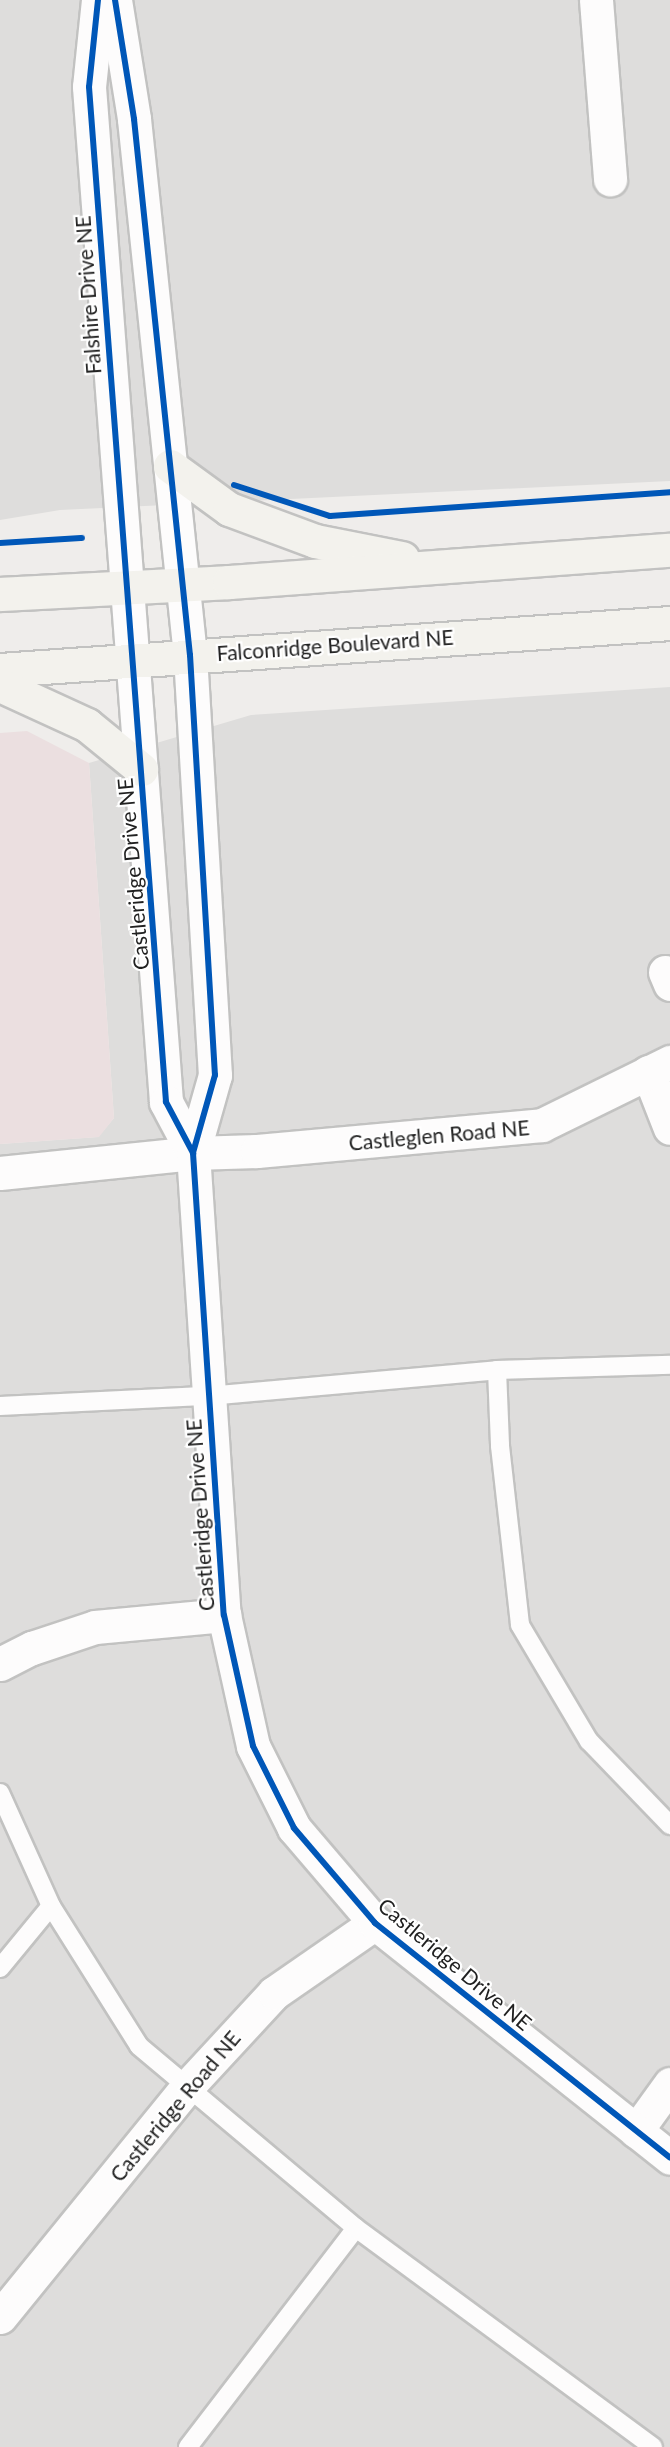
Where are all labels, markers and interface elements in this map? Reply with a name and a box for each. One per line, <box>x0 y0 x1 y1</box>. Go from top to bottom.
street label: Falshire Drive NE <box>70 215 106 375</box>
street label: Falconridge Boulevard NE <box>216 624 454 666</box>
street label: Castleridge Drive NE <box>112 777 154 971</box>
street label: Castleglen Road NE <box>348 1115 530 1155</box>
street label: Castleridge Drive NE <box>181 1418 219 1612</box>
street label: Castleridge Drive NE <box>373 1893 537 2035</box>
street label: Castleridge Road NE <box>105 2026 245 2186</box>

